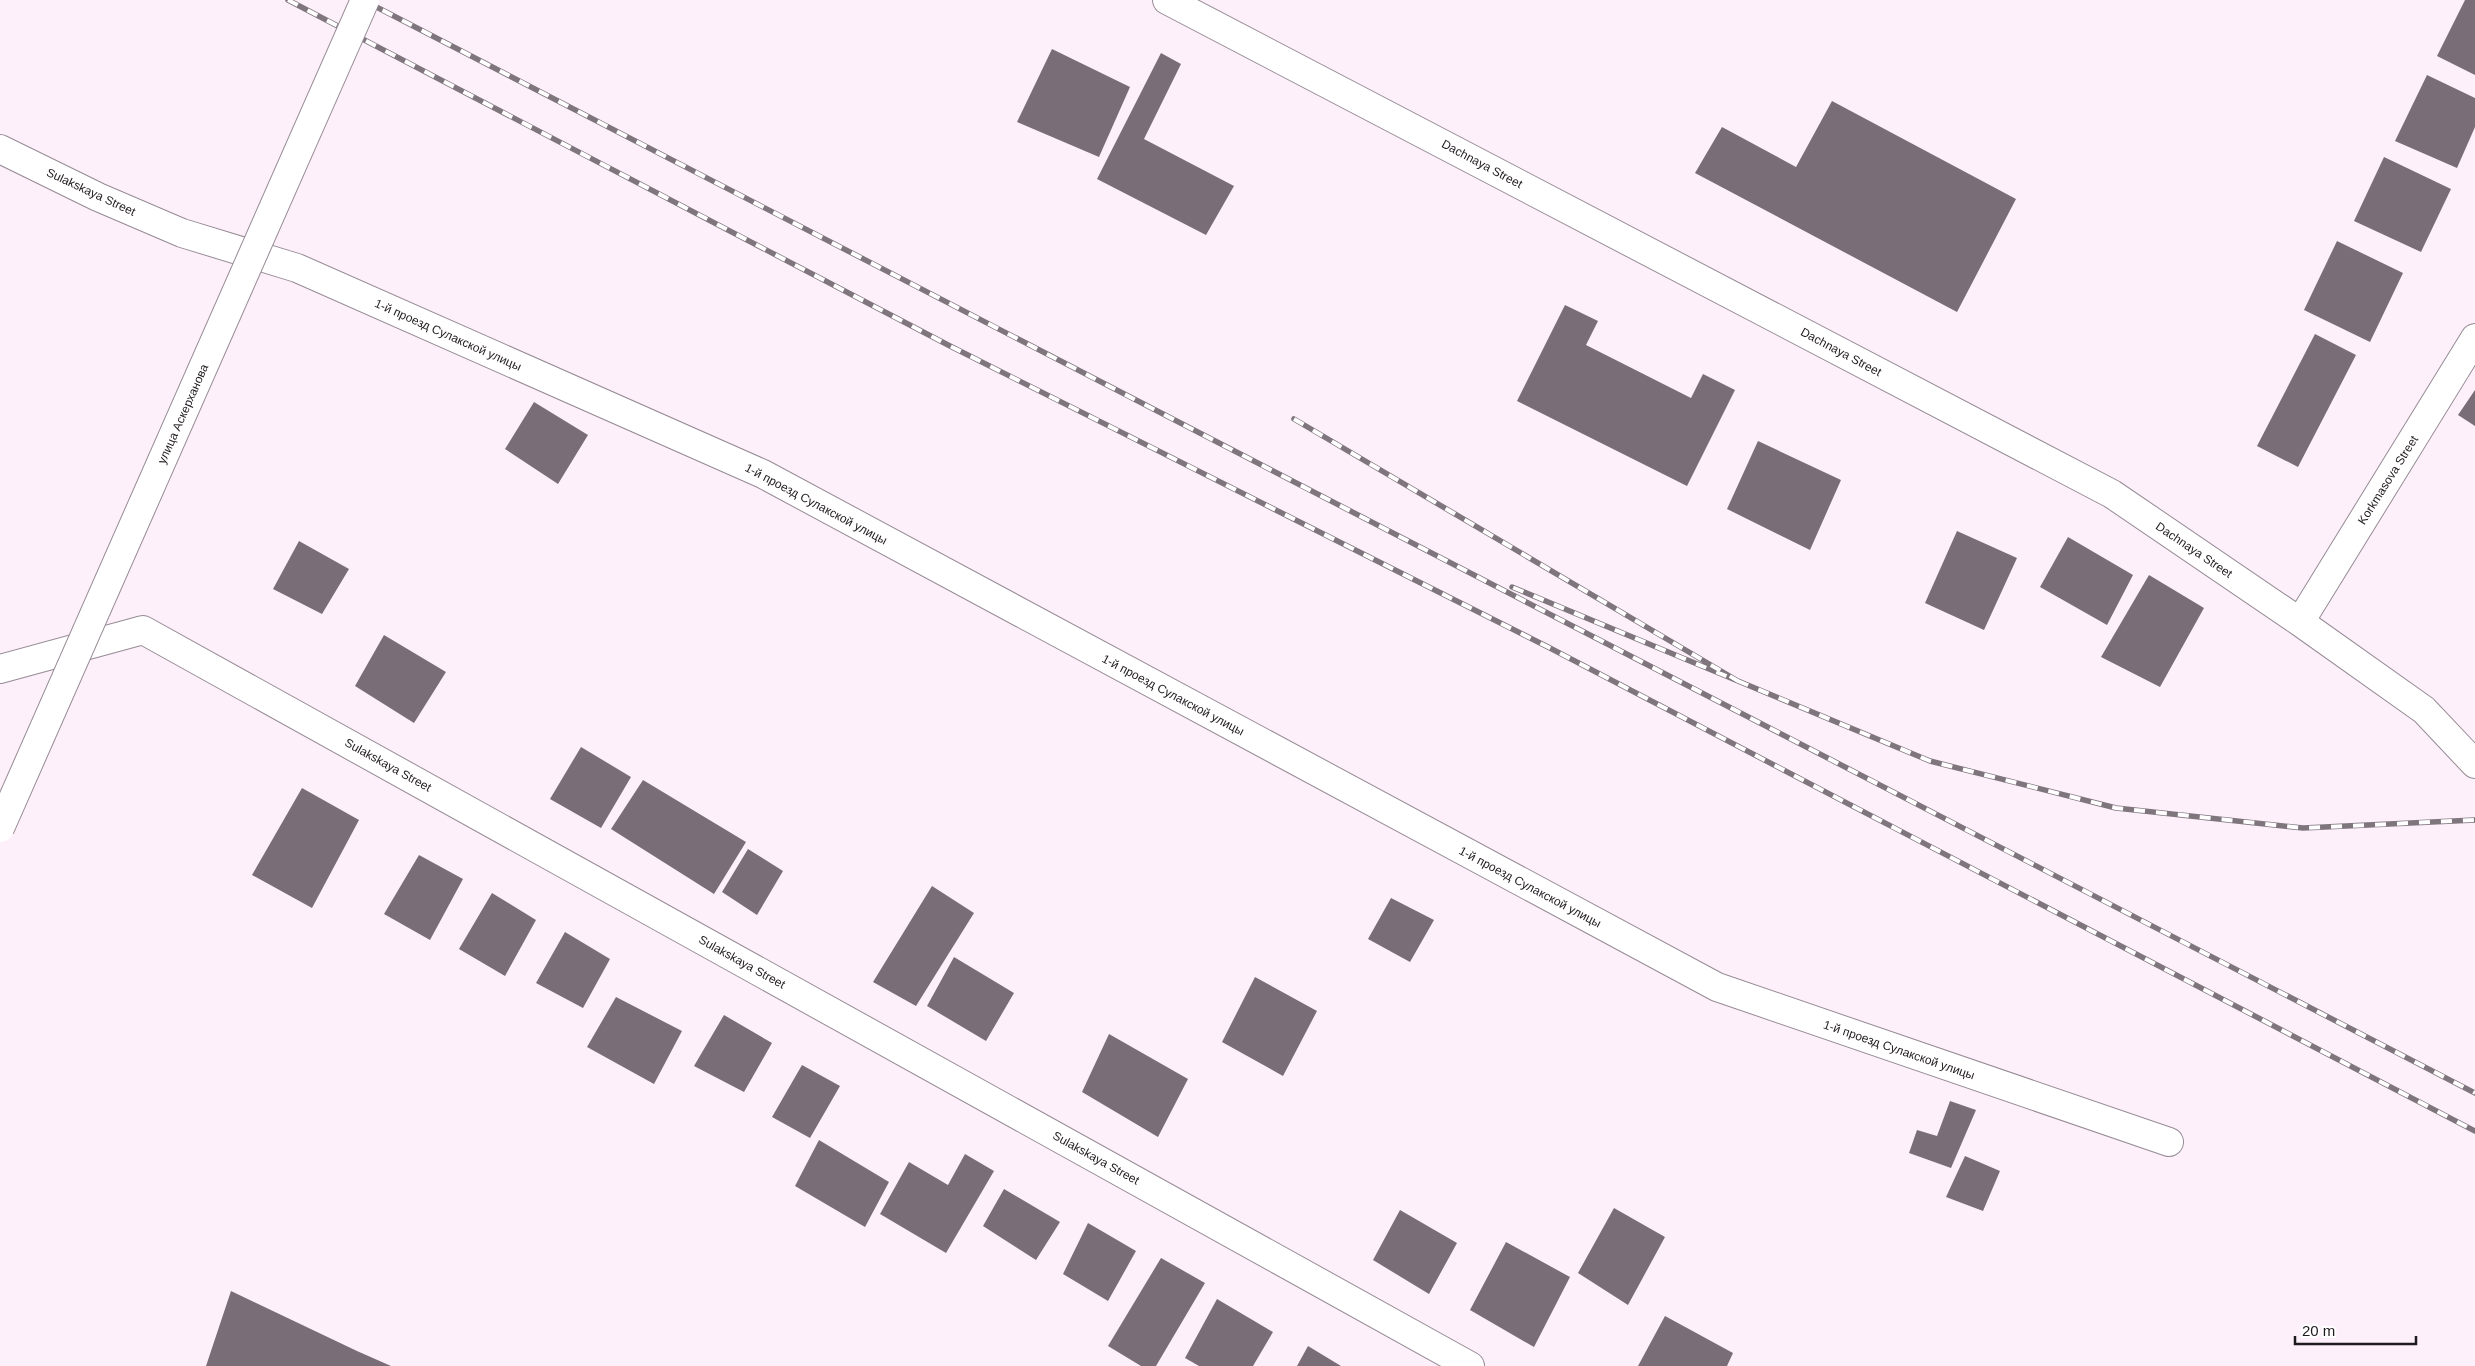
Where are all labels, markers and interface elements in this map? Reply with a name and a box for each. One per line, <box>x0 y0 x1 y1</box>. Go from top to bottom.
street label: Dachnaya Street <box>1439 137 1525 191</box>
street label: Sulakskaya Street <box>44 165 138 219</box>
street label: 1-й проезд Сулакской улицы <box>373 296 523 374</box>
street label: Dachnaya Street <box>1798 325 1884 379</box>
street label: улица Аскерханова <box>155 362 211 466</box>
street label: Korkmasova Street <box>2355 432 2421 527</box>
street label: 1-й проезд Сулакской улицы <box>742 460 890 548</box>
street label: Dachnaya Street <box>2153 519 2236 581</box>
street label: 1-й проезд Сулакской улицы <box>1099 651 1247 739</box>
street label: Sulakskaya Street <box>342 735 434 795</box>
street label: 1-й проезд Сулакской улицы <box>1456 843 1604 931</box>
street label: Sulakskaya Street <box>696 932 788 992</box>
street label: 1-й проезд Сулакской улицы <box>1822 1017 1976 1083</box>
street label: Sulakskaya Street <box>1050 1128 1142 1188</box>
scale bar <box>2295 1314 2416 1346</box>
text: 20 m <box>2302 1322 2335 1339</box>

